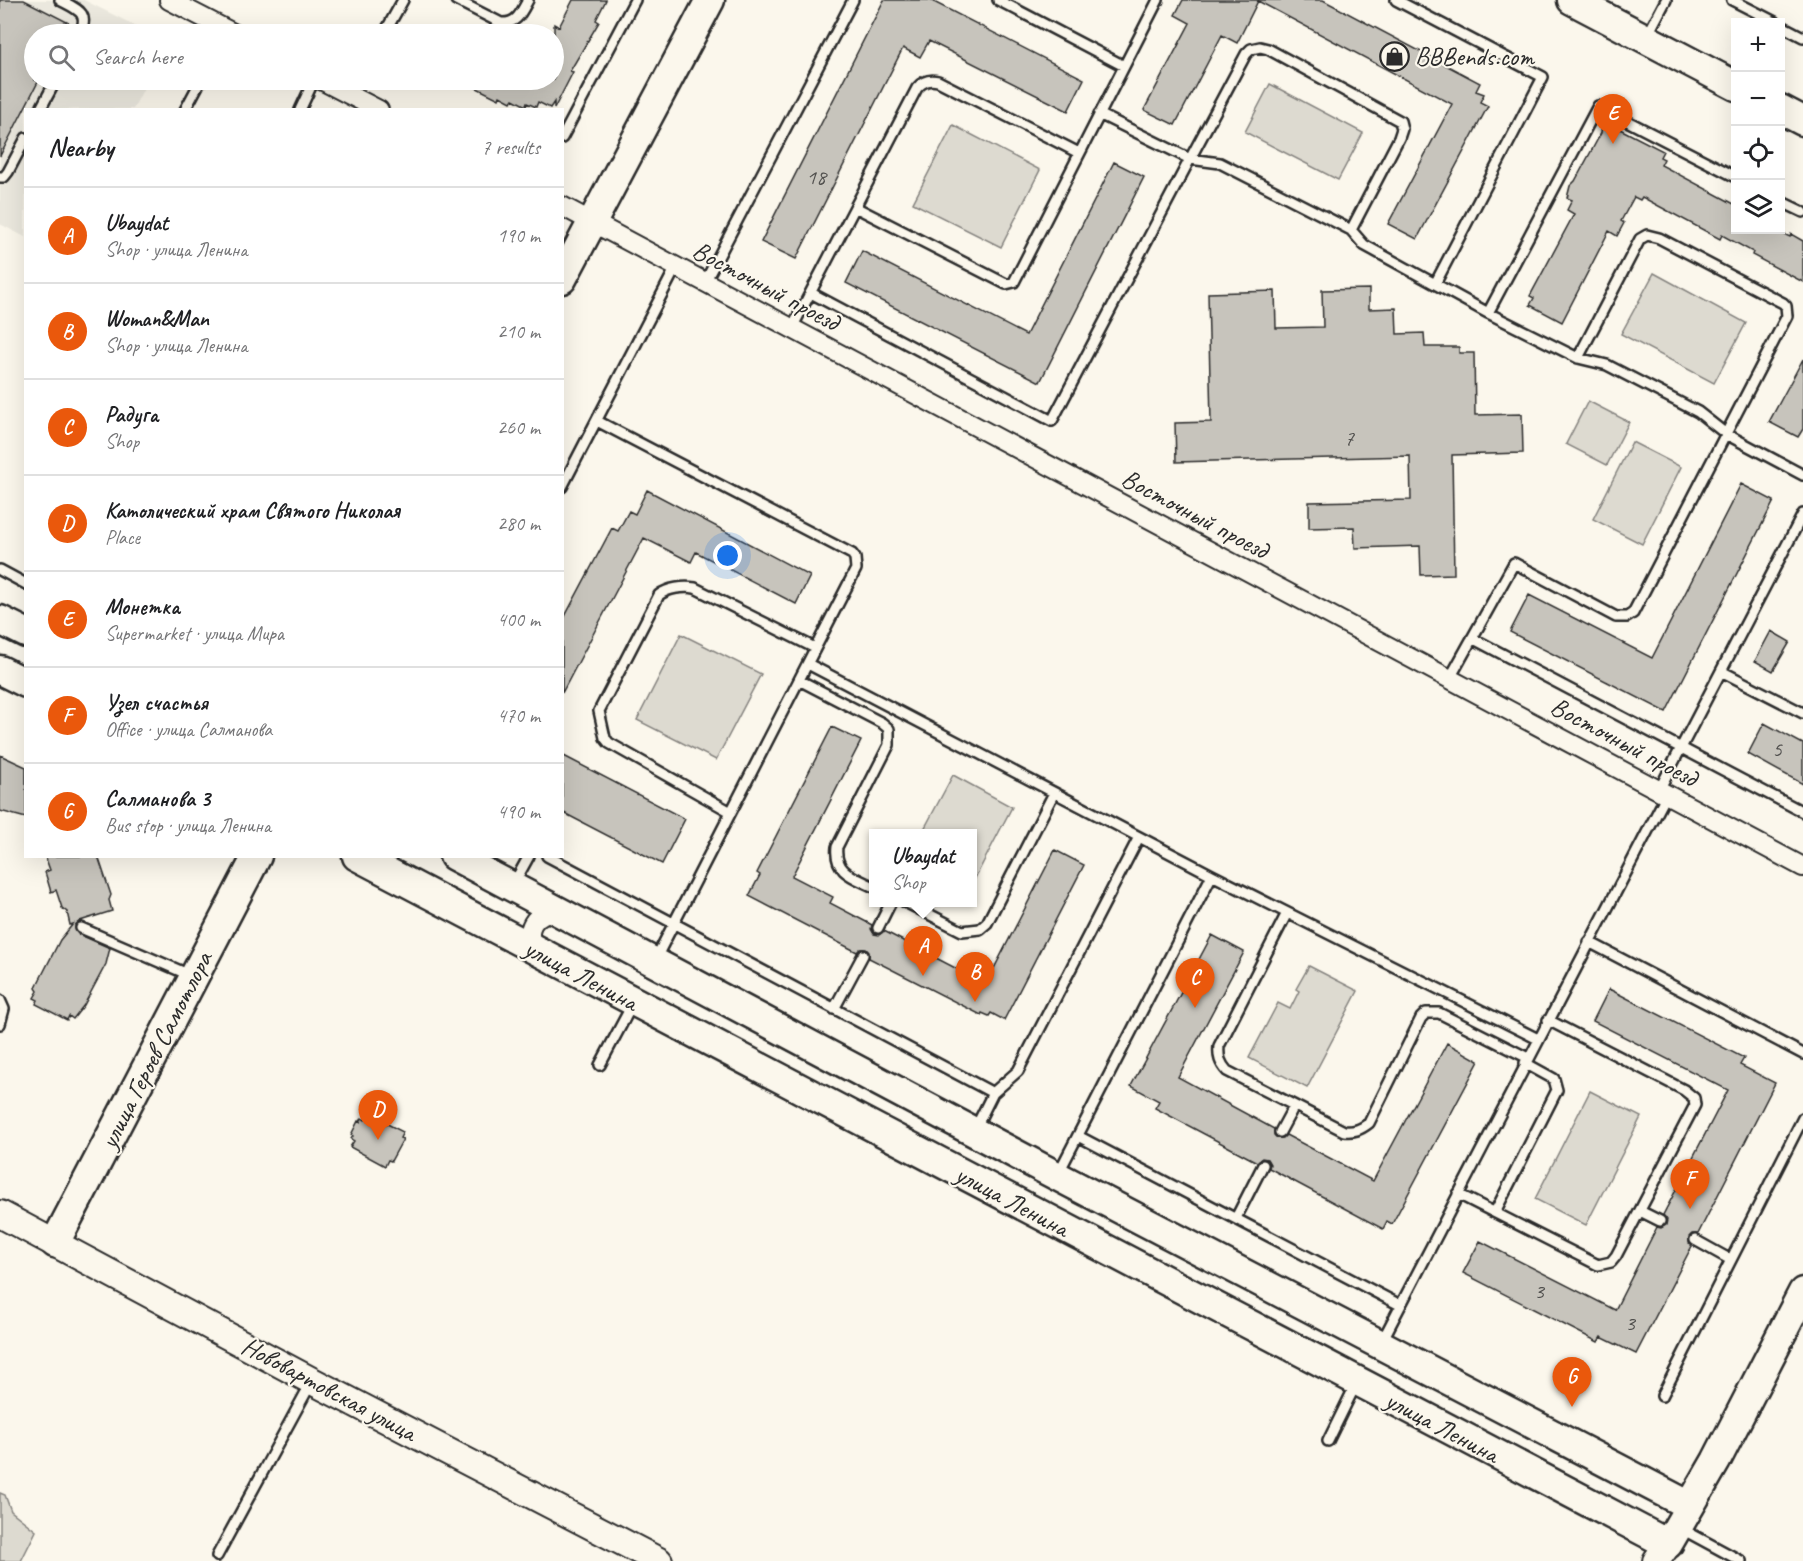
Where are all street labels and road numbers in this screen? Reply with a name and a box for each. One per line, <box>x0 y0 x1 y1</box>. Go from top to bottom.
street label: Восточный проезд <box>687 234 847 340</box>
street label: Восточный проезд <box>1116 462 1276 568</box>
street label: Восточный проезд <box>1545 690 1705 796</box>
street label: улица Ленина <box>517 930 645 1020</box>
street label: улица Героев Самотлора <box>91 945 221 1156</box>
street label: улица Ленина <box>948 1156 1076 1246</box>
street label: Нововартовская улица <box>236 1329 424 1450</box>
street label: улица Ленина <box>1378 1382 1506 1472</box>

